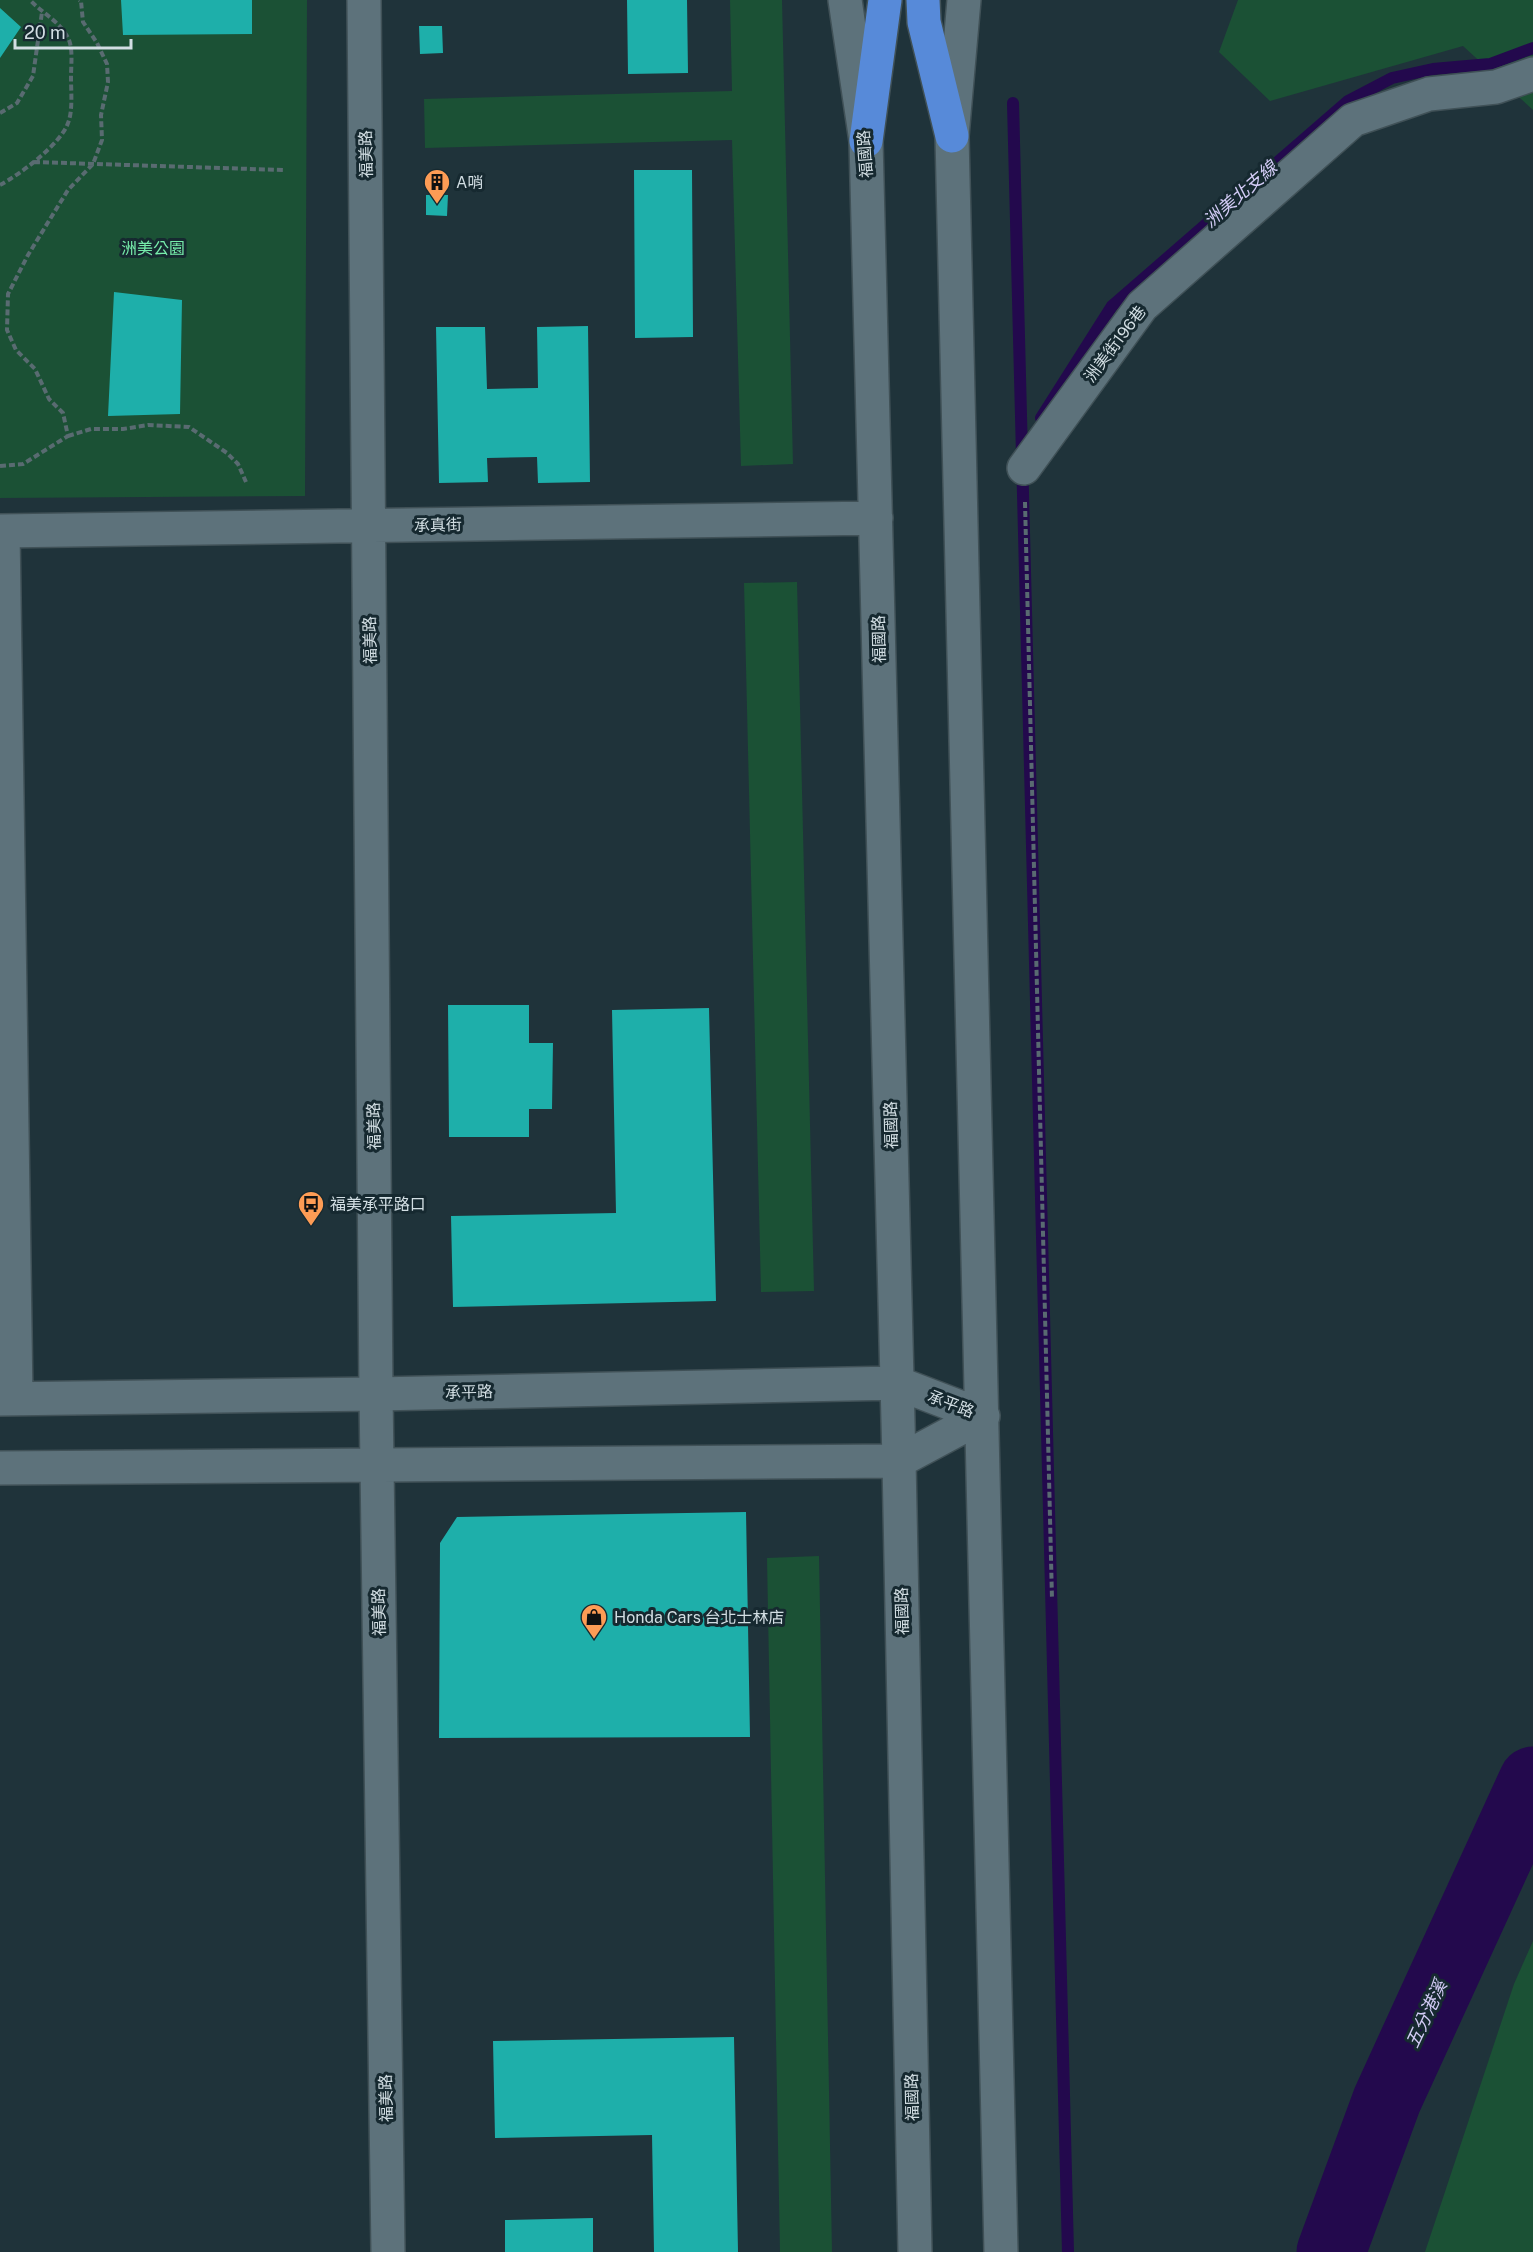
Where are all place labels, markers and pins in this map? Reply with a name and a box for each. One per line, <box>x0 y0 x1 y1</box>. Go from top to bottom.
building icon: A哨 <box>422 167 452 205</box>
place label: A哨 <box>456 173 483 192</box>
bus stop icon: 福美承平路口 <box>296 1189 326 1227</box>
place label: 福美承平路口 <box>330 1195 426 1214</box>
shop icon: Honda Cars 台北士林店 <box>579 1602 609 1640</box>
place label: Honda Cars 台北士林店 <box>614 1608 785 1627</box>

